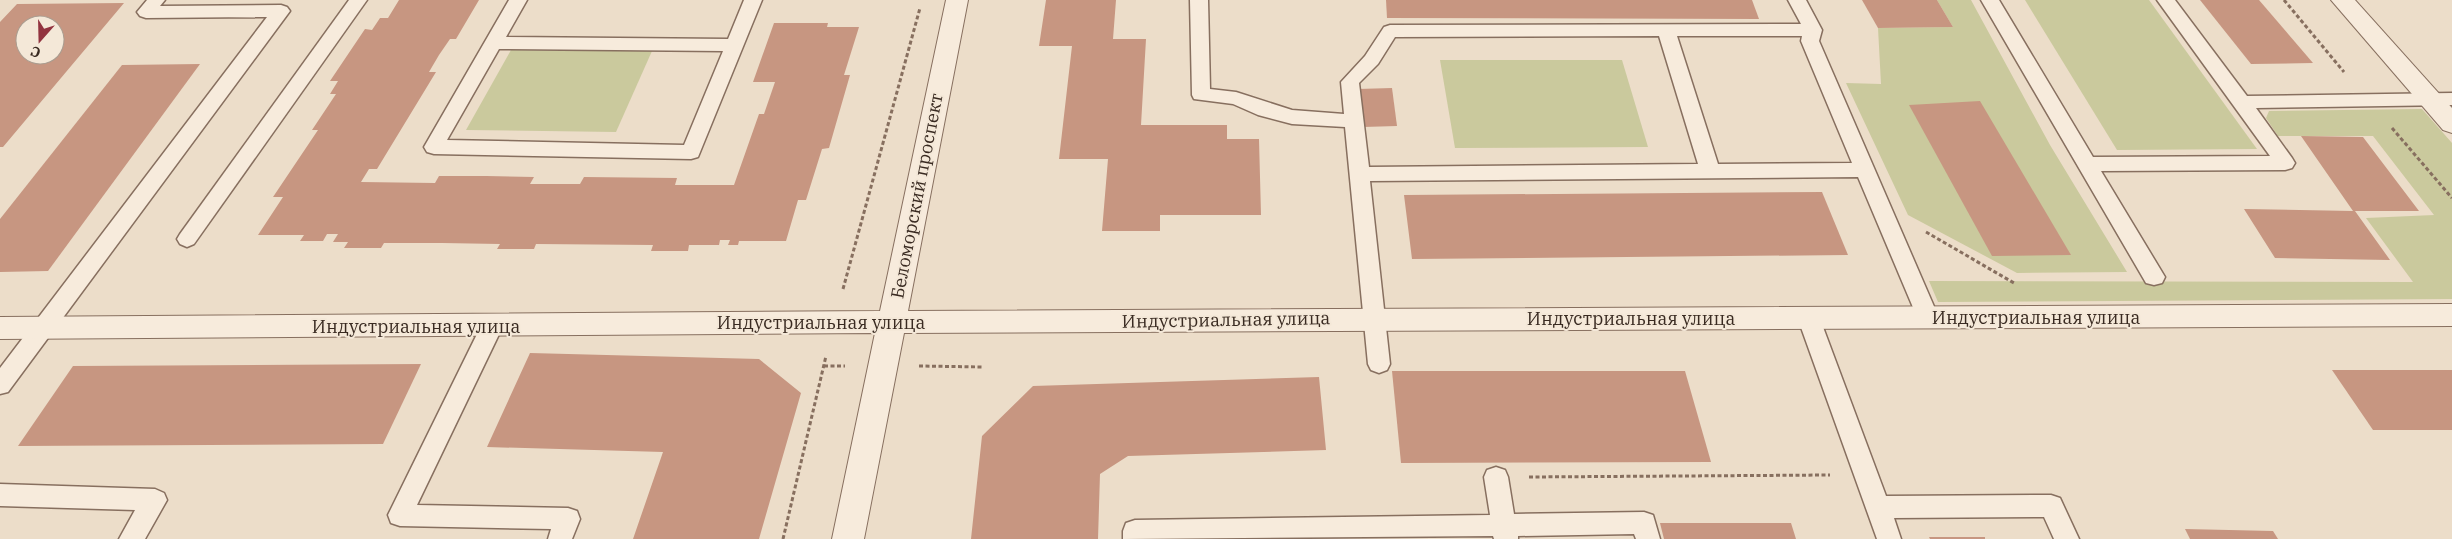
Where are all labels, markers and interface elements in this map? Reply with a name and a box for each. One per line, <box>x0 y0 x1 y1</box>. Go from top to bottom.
north arrow <box>15 15 65 65</box>
text: С <box>28 42 43 62</box>
street label: Беломорский проспект <box>885 91 948 301</box>
street label: Индустриальная улица <box>1122 306 1331 333</box>
street label: Индустриальная улица <box>1932 306 2140 329</box>
street label: Индустриальная улица <box>1527 307 1735 330</box>
street label: Индустриальная улица <box>717 311 925 334</box>
street label: Индустриальная улица <box>312 315 520 338</box>

